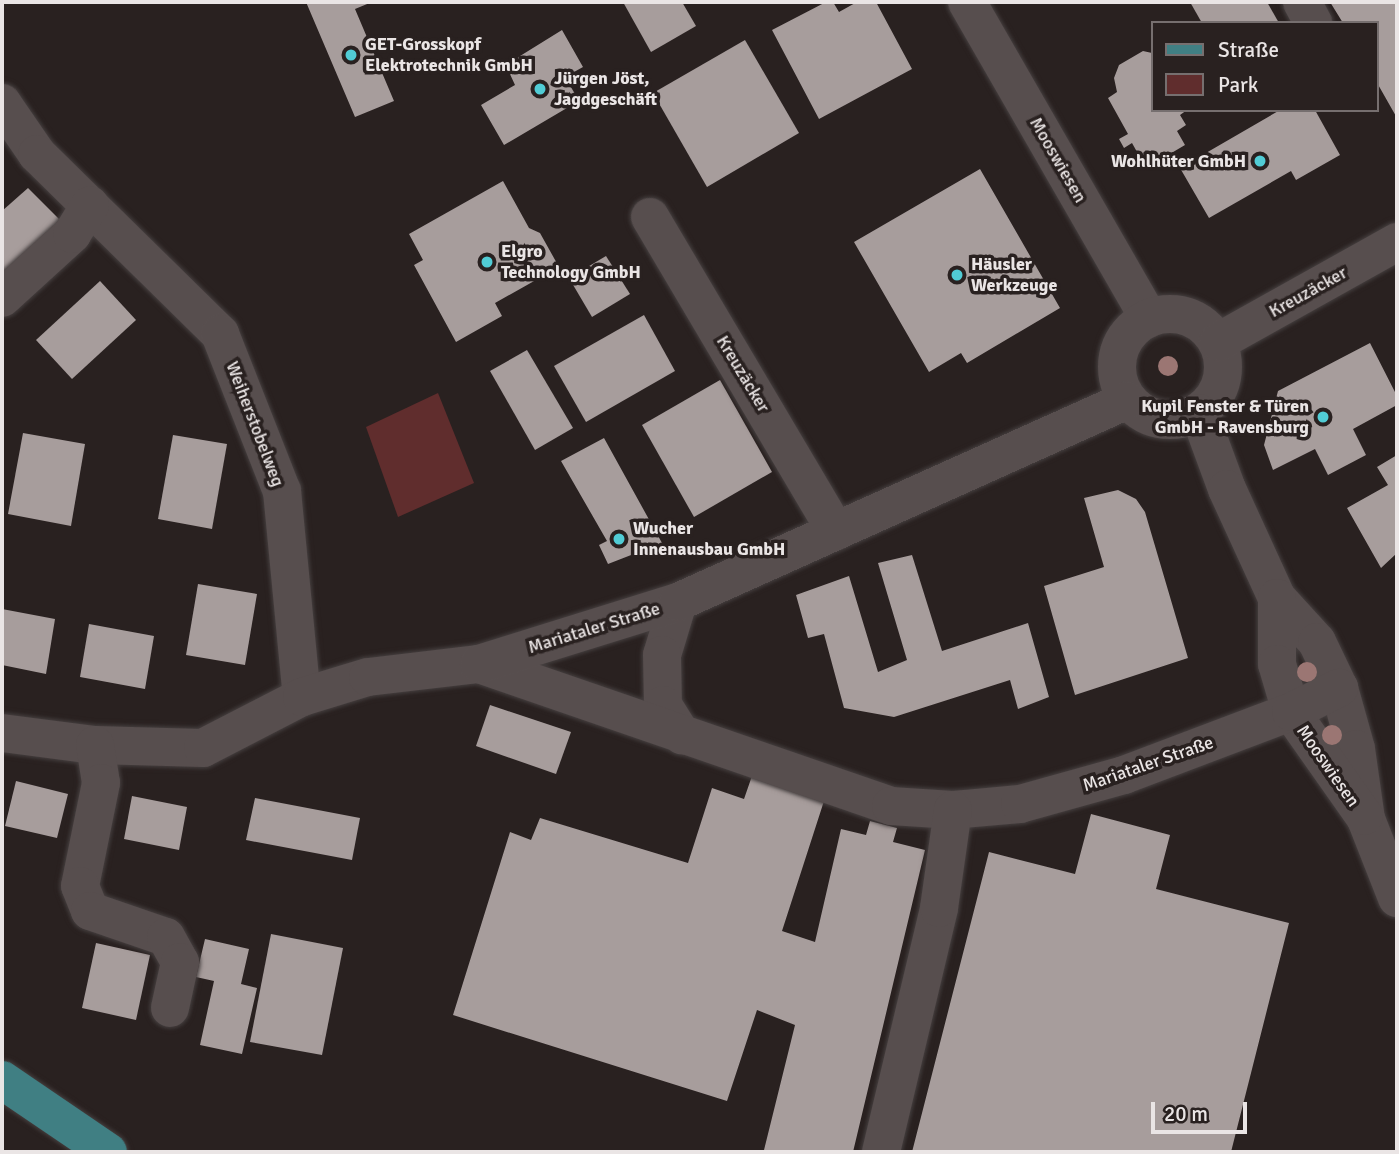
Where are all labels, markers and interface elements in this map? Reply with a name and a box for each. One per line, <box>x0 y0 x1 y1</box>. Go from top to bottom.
legend <box>1150 21 1378 112</box>
place label: GET-Grosskopf Elektrotechnik GmbH <box>365 34 533 76</box>
text: Straße <box>1218 37 1279 63</box>
marker: GET-Grosskopf Elektrotechnik GmbH <box>343 47 359 63</box>
place label: Jürgen Jöst, Jagdgeschäft <box>554 68 657 110</box>
text: Park <box>1218 72 1258 98</box>
marker: Jürgen Jöst, Jagdgeschäft <box>532 81 548 97</box>
street label: Mooswiesen <box>1025 113 1091 207</box>
place label: Wohlhüter GmbH <box>1111 150 1246 172</box>
marker: Wohlhüter GmbH <box>1252 153 1268 169</box>
place label: Elgro Technology GmbH <box>501 241 641 284</box>
marker: Elgro Technology GmbH <box>479 254 495 270</box>
place label: Häusler Werkzeuge <box>971 254 1057 296</box>
street label: Kreuzäcker <box>1265 262 1351 322</box>
marker: Häusler Werkzeuge <box>949 267 965 283</box>
street label: Kreuzäcker <box>712 332 774 416</box>
street label: Weiherstobelweg <box>221 358 289 490</box>
place label: Kupil Fenster & Türen GmbH - Ravensburg <box>1141 396 1309 438</box>
marker: Kupil Fenster & Türen GmbH - Ravensburg <box>1315 409 1331 425</box>
place label: Wucher Innenausbau GmbH <box>633 518 785 560</box>
marker: Wucher Innenausbau GmbH <box>611 531 627 547</box>
street label: Mariataler Straße <box>525 598 663 658</box>
street label: Mooswiesen <box>1292 721 1364 811</box>
street label: Mariataler Straße <box>1080 732 1216 796</box>
scale bar <box>1154 1088 1250 1132</box>
text: 20 m <box>1164 1101 1208 1127</box>

